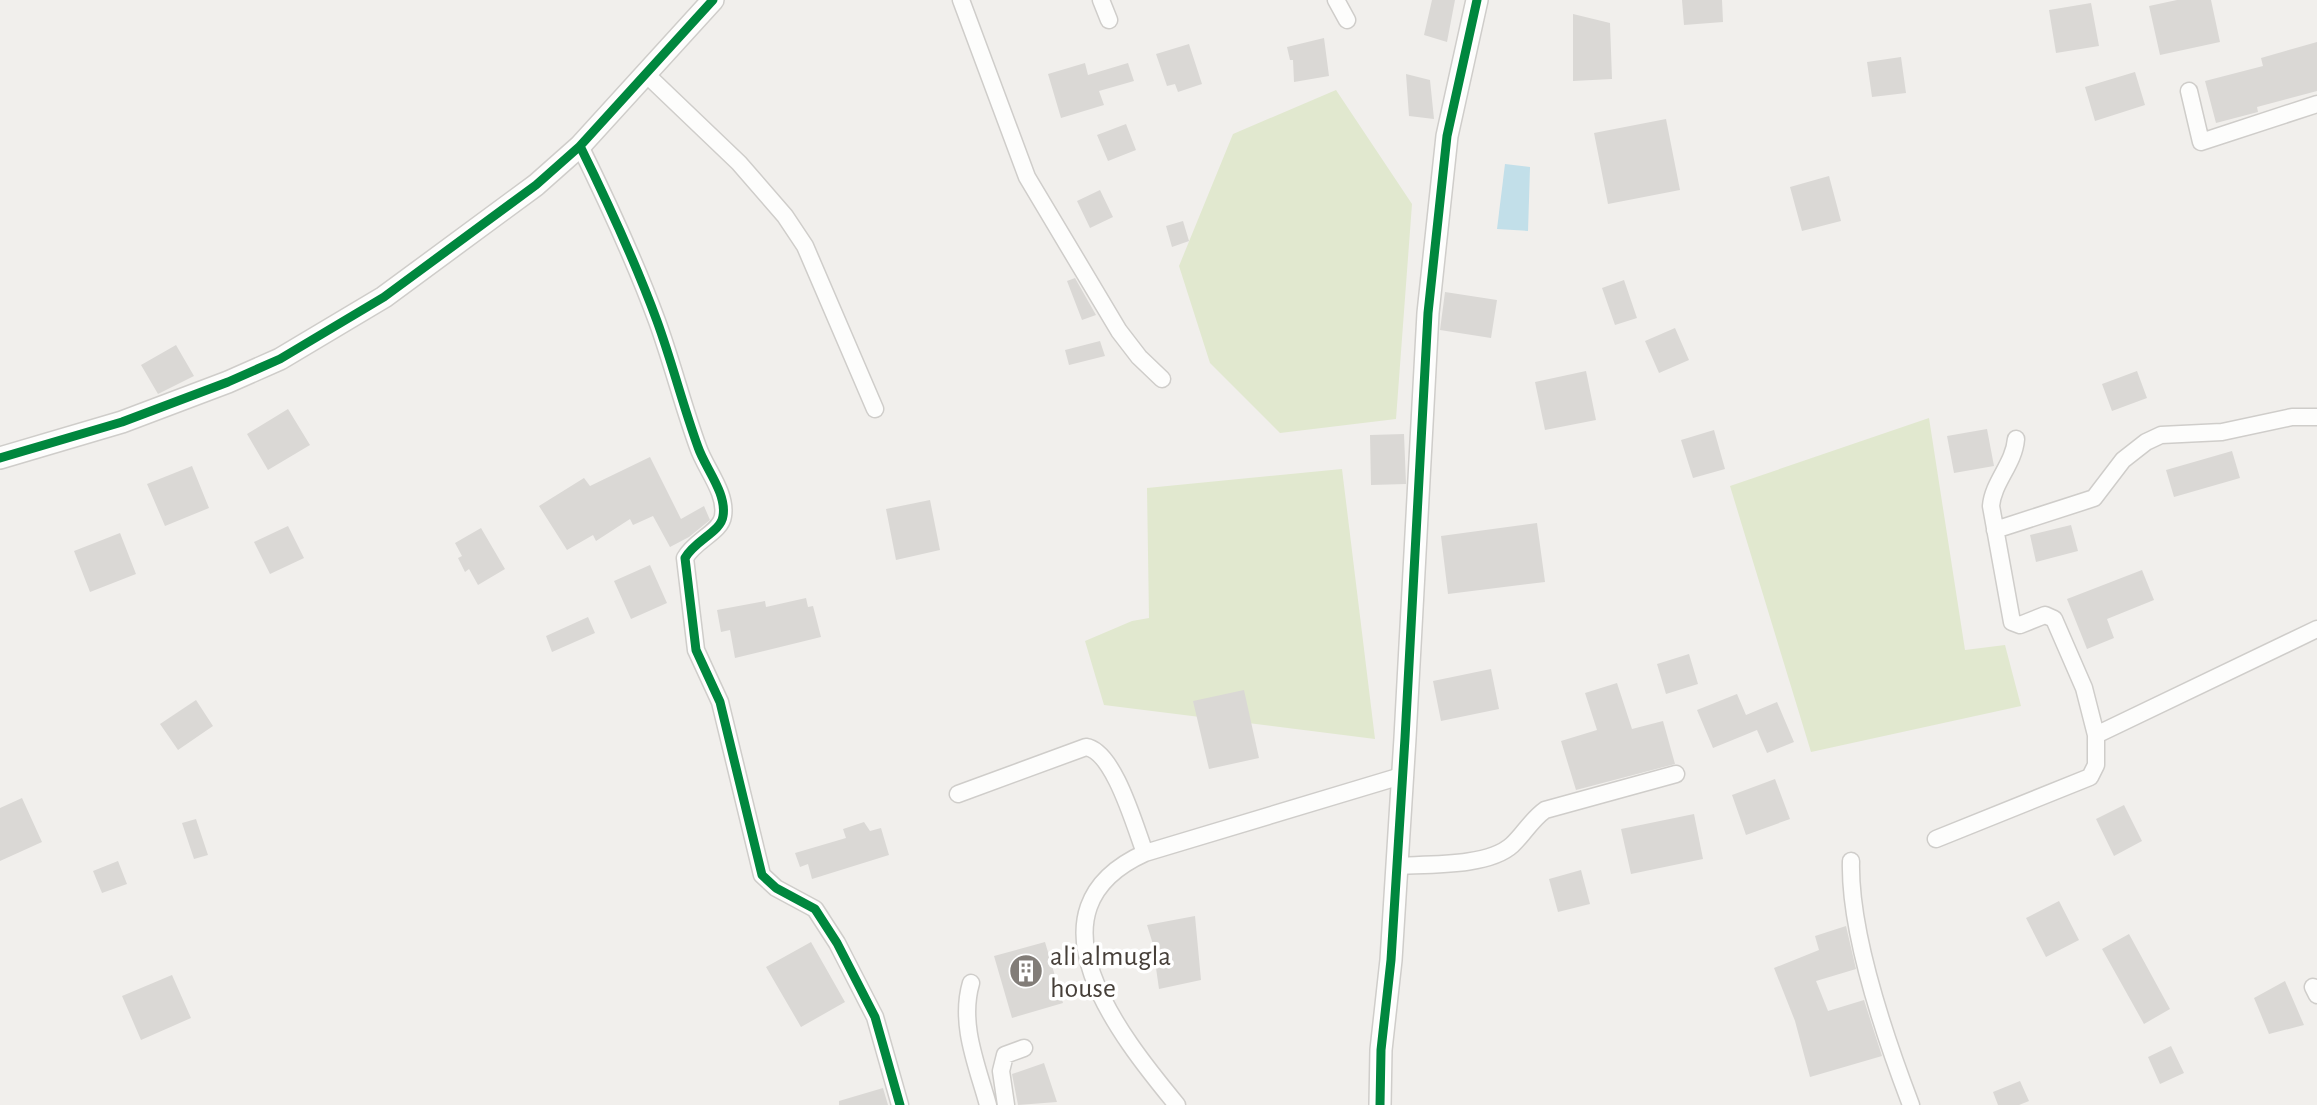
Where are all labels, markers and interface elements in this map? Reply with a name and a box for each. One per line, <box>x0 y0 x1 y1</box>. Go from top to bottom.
place label: ali almugla house <box>1050 943 1171 1003</box>
building icon: ali almugla house <box>1007 952 1045 990</box>

